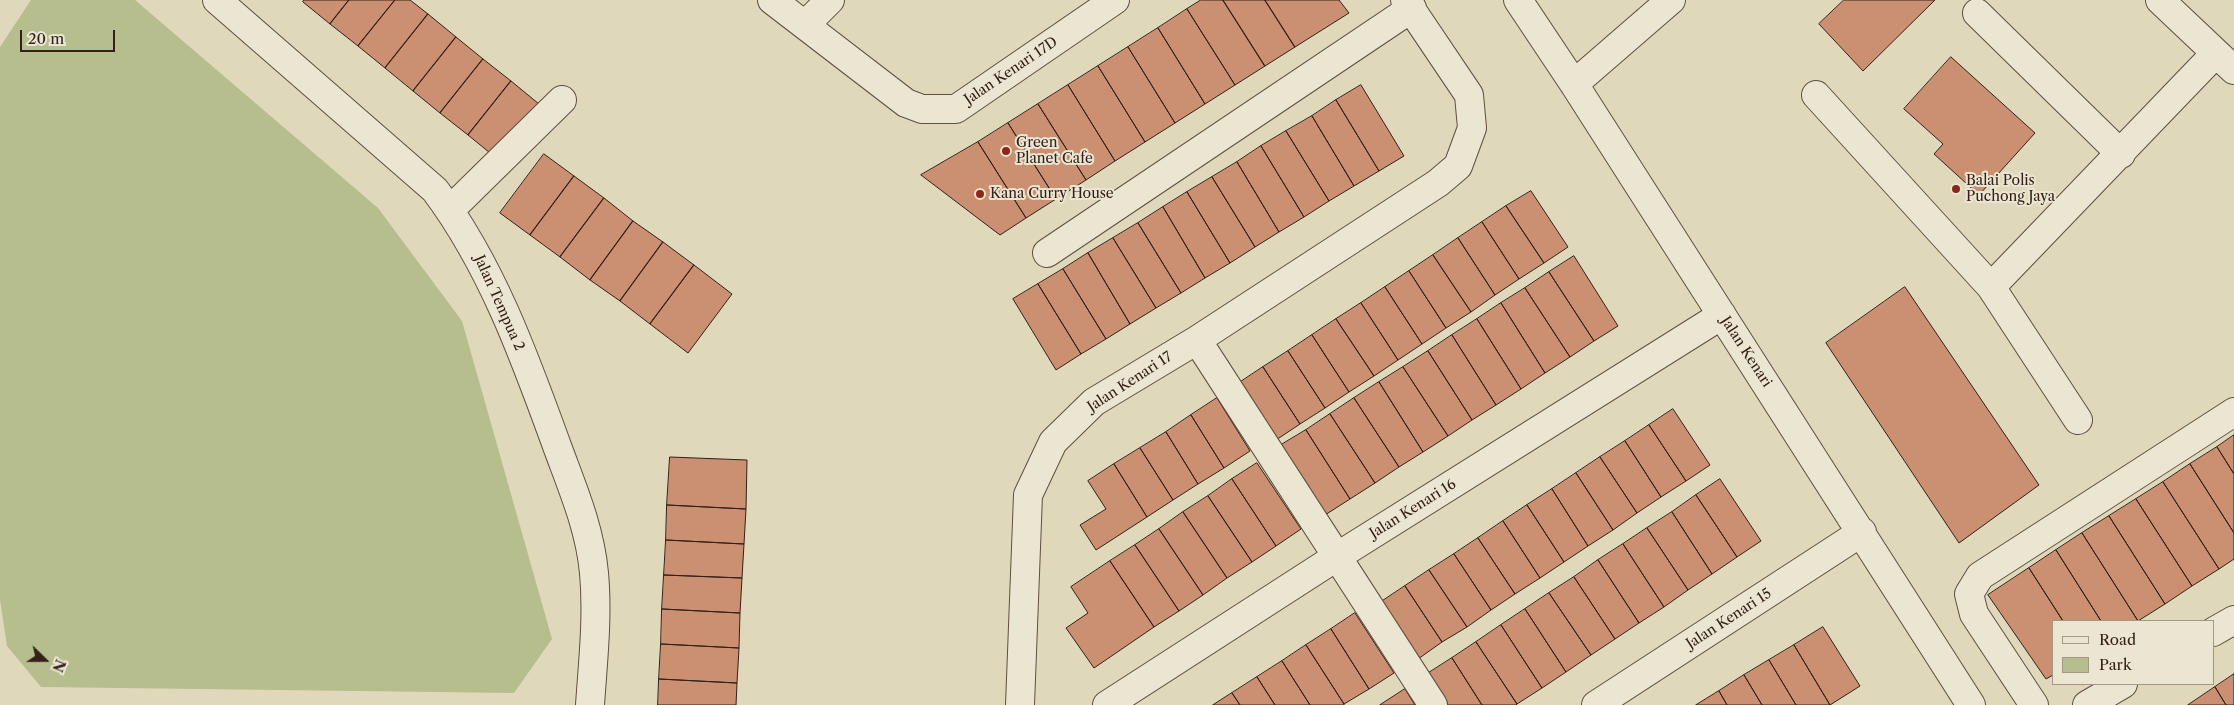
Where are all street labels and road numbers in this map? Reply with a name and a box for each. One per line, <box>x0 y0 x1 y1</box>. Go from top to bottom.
street label: Jalan Kenari 17D <box>961 34 1061 108</box>
street label: Jalan Tempua 2 <box>470 253 528 353</box>
street label: Jalan Kenari <box>1717 314 1775 390</box>
street label: Jalan Kenari 17 <box>1085 348 1175 416</box>
street label: Jalan Kenari 16 <box>1367 476 1459 542</box>
street label: Jalan Kenari 15 <box>1683 585 1775 653</box>

